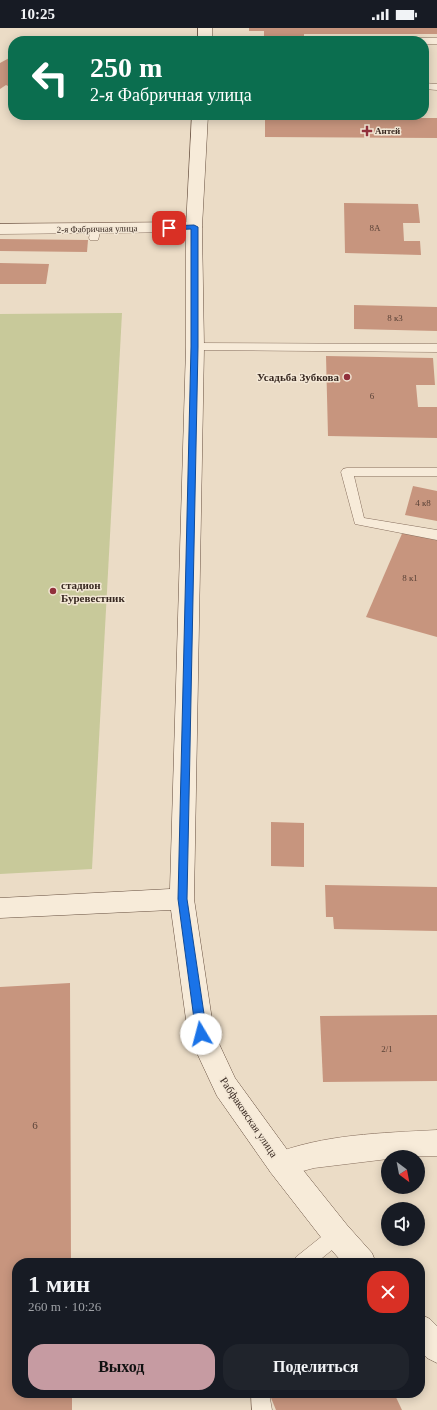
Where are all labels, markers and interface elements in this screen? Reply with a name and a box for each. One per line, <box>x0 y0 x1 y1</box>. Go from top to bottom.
text: 10:25 <box>20 6 55 22</box>
icon: left <box>24 52 76 104</box>
text: 250 m <box>90 52 162 83</box>
text: 2-я Фабричная улица <box>90 85 252 105</box>
marker: Антей <box>362 126 372 136</box>
place label: Антей <box>375 126 400 136</box>
pin <box>152 211 186 245</box>
icon: arrive <box>158 217 180 239</box>
street label: 2-я Фабричная улица <box>56 223 138 235</box>
house number: 8А <box>370 223 381 233</box>
house number: 8 к3 <box>387 313 403 323</box>
place label: Усадьба Зубкова <box>257 371 339 383</box>
marker: Усадьба Зубкова <box>342 372 352 382</box>
house number: 6 <box>370 391 375 401</box>
house number: 4 к8 <box>415 498 431 508</box>
house number: 8 к1 <box>402 573 418 583</box>
place label: стадион Буревестник <box>61 579 125 604</box>
marker: стадион Буревестник <box>48 586 58 596</box>
position arrow <box>180 1013 222 1055</box>
house number: 2/1 <box>381 1044 393 1054</box>
street label: Рабфаковская улица <box>218 1075 280 1159</box>
house number: 6 <box>32 1119 38 1131</box>
north arrow <box>381 1150 425 1194</box>
map controls <box>381 1150 425 1246</box>
button: sound <box>381 1202 425 1246</box>
text: 1 мин <box>28 1271 90 1297</box>
button: close <box>367 1271 409 1313</box>
text: 260 m · 10:26 <box>28 1299 101 1314</box>
button: Выход <box>28 1344 215 1390</box>
button: Поделиться <box>223 1344 409 1390</box>

